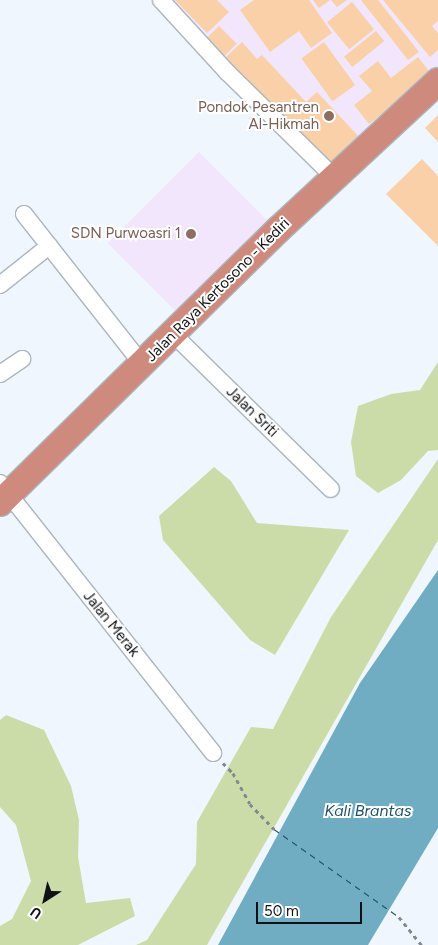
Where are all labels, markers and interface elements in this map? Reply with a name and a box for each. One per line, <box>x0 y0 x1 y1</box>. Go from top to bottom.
place label: Pondok Pesantren Al-Hikmah <box>198 98 319 133</box>
marker: Pondok Pesantren Al-Hikmah <box>323 110 335 122</box>
street label: Jalan Raya Kertosono - Kediri <box>143 215 293 365</box>
place label: SDN Purwoasri 1 <box>71 225 181 243</box>
marker: SDN Purwoasri 1 <box>185 228 197 240</box>
street label: Jalan Sriti <box>222 383 282 441</box>
street label: Jalan Merak <box>79 588 143 660</box>
water label: Kali Brantas <box>325 801 411 821</box>
north arrow <box>20 875 70 925</box>
scale bar <box>258 892 364 924</box>
text: 50 m <box>264 902 299 920</box>
text: U <box>27 903 45 922</box>

